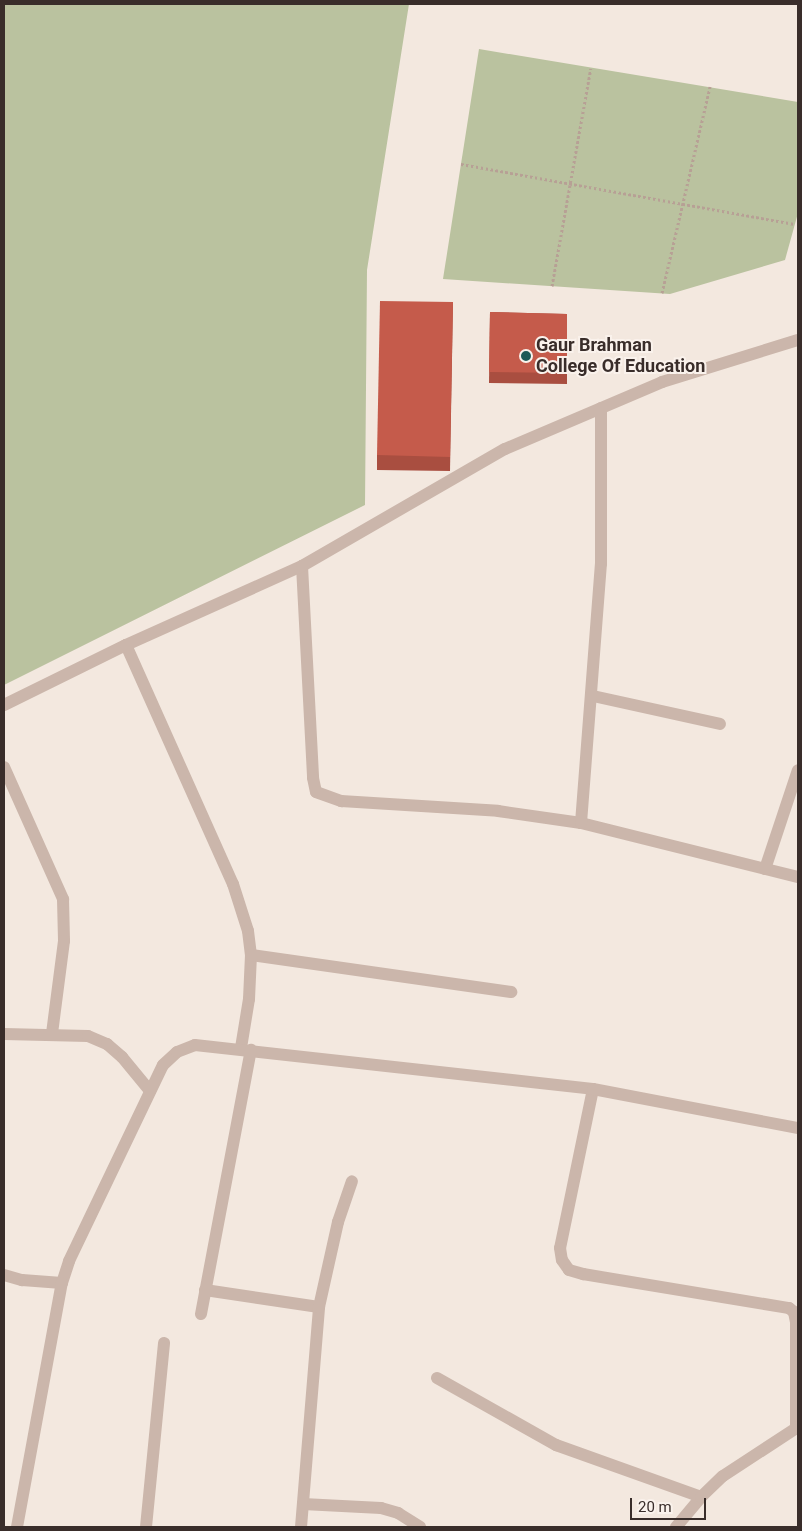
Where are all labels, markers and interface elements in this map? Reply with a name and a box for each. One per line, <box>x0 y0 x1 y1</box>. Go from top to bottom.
place label: Gaur Brahman College Of Education <box>536 335 705 378</box>
marker: Gaur Brahman College Of Education <box>520 350 532 362</box>
scale bar <box>632 1488 708 1520</box>
text: 20 m <box>638 1498 672 1516</box>

